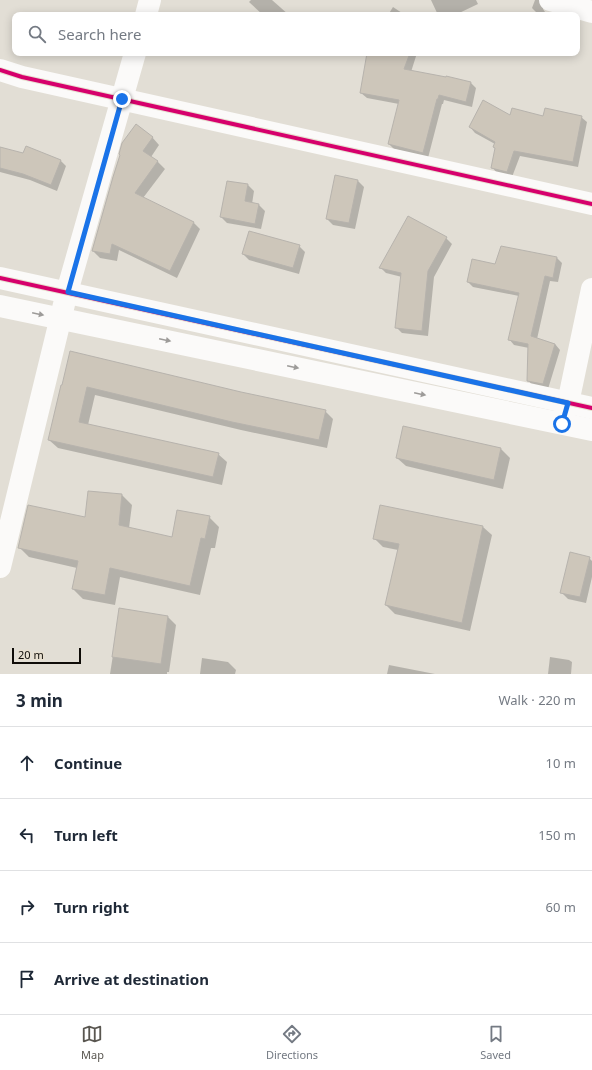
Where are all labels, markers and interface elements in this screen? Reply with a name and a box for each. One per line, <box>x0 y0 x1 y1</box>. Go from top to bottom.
search box <box>12 12 580 56</box>
icon: search <box>26 23 48 45</box>
text: Search here <box>58 24 141 44</box>
route end <box>113 90 131 108</box>
one-way arrow <box>32 311 44 317</box>
one-way arrow <box>159 338 172 344</box>
one-way arrow <box>286 365 299 371</box>
one-way arrow <box>414 391 426 397</box>
route start <box>553 415 571 433</box>
scale bar <box>12 646 81 665</box>
text: 20 m <box>18 647 44 662</box>
text: 3 min <box>16 689 63 712</box>
text: Walk · 220 m <box>498 691 576 709</box>
icon: ahead <box>16 752 38 774</box>
text: Continue <box>54 753 122 773</box>
text: 10 m <box>546 754 576 772</box>
icon: left <box>16 824 38 846</box>
text: Turn left <box>54 825 118 845</box>
text: 150 m <box>538 826 576 844</box>
icon: right <box>16 896 38 918</box>
text: Turn right <box>54 897 129 917</box>
text: 60 m <box>546 898 576 916</box>
icon: arrive <box>16 968 38 990</box>
text: Arrive at destination <box>54 969 209 989</box>
tab: Map <box>81 1023 104 1062</box>
tab: Directions <box>266 1023 318 1062</box>
tab: Saved <box>480 1023 511 1062</box>

